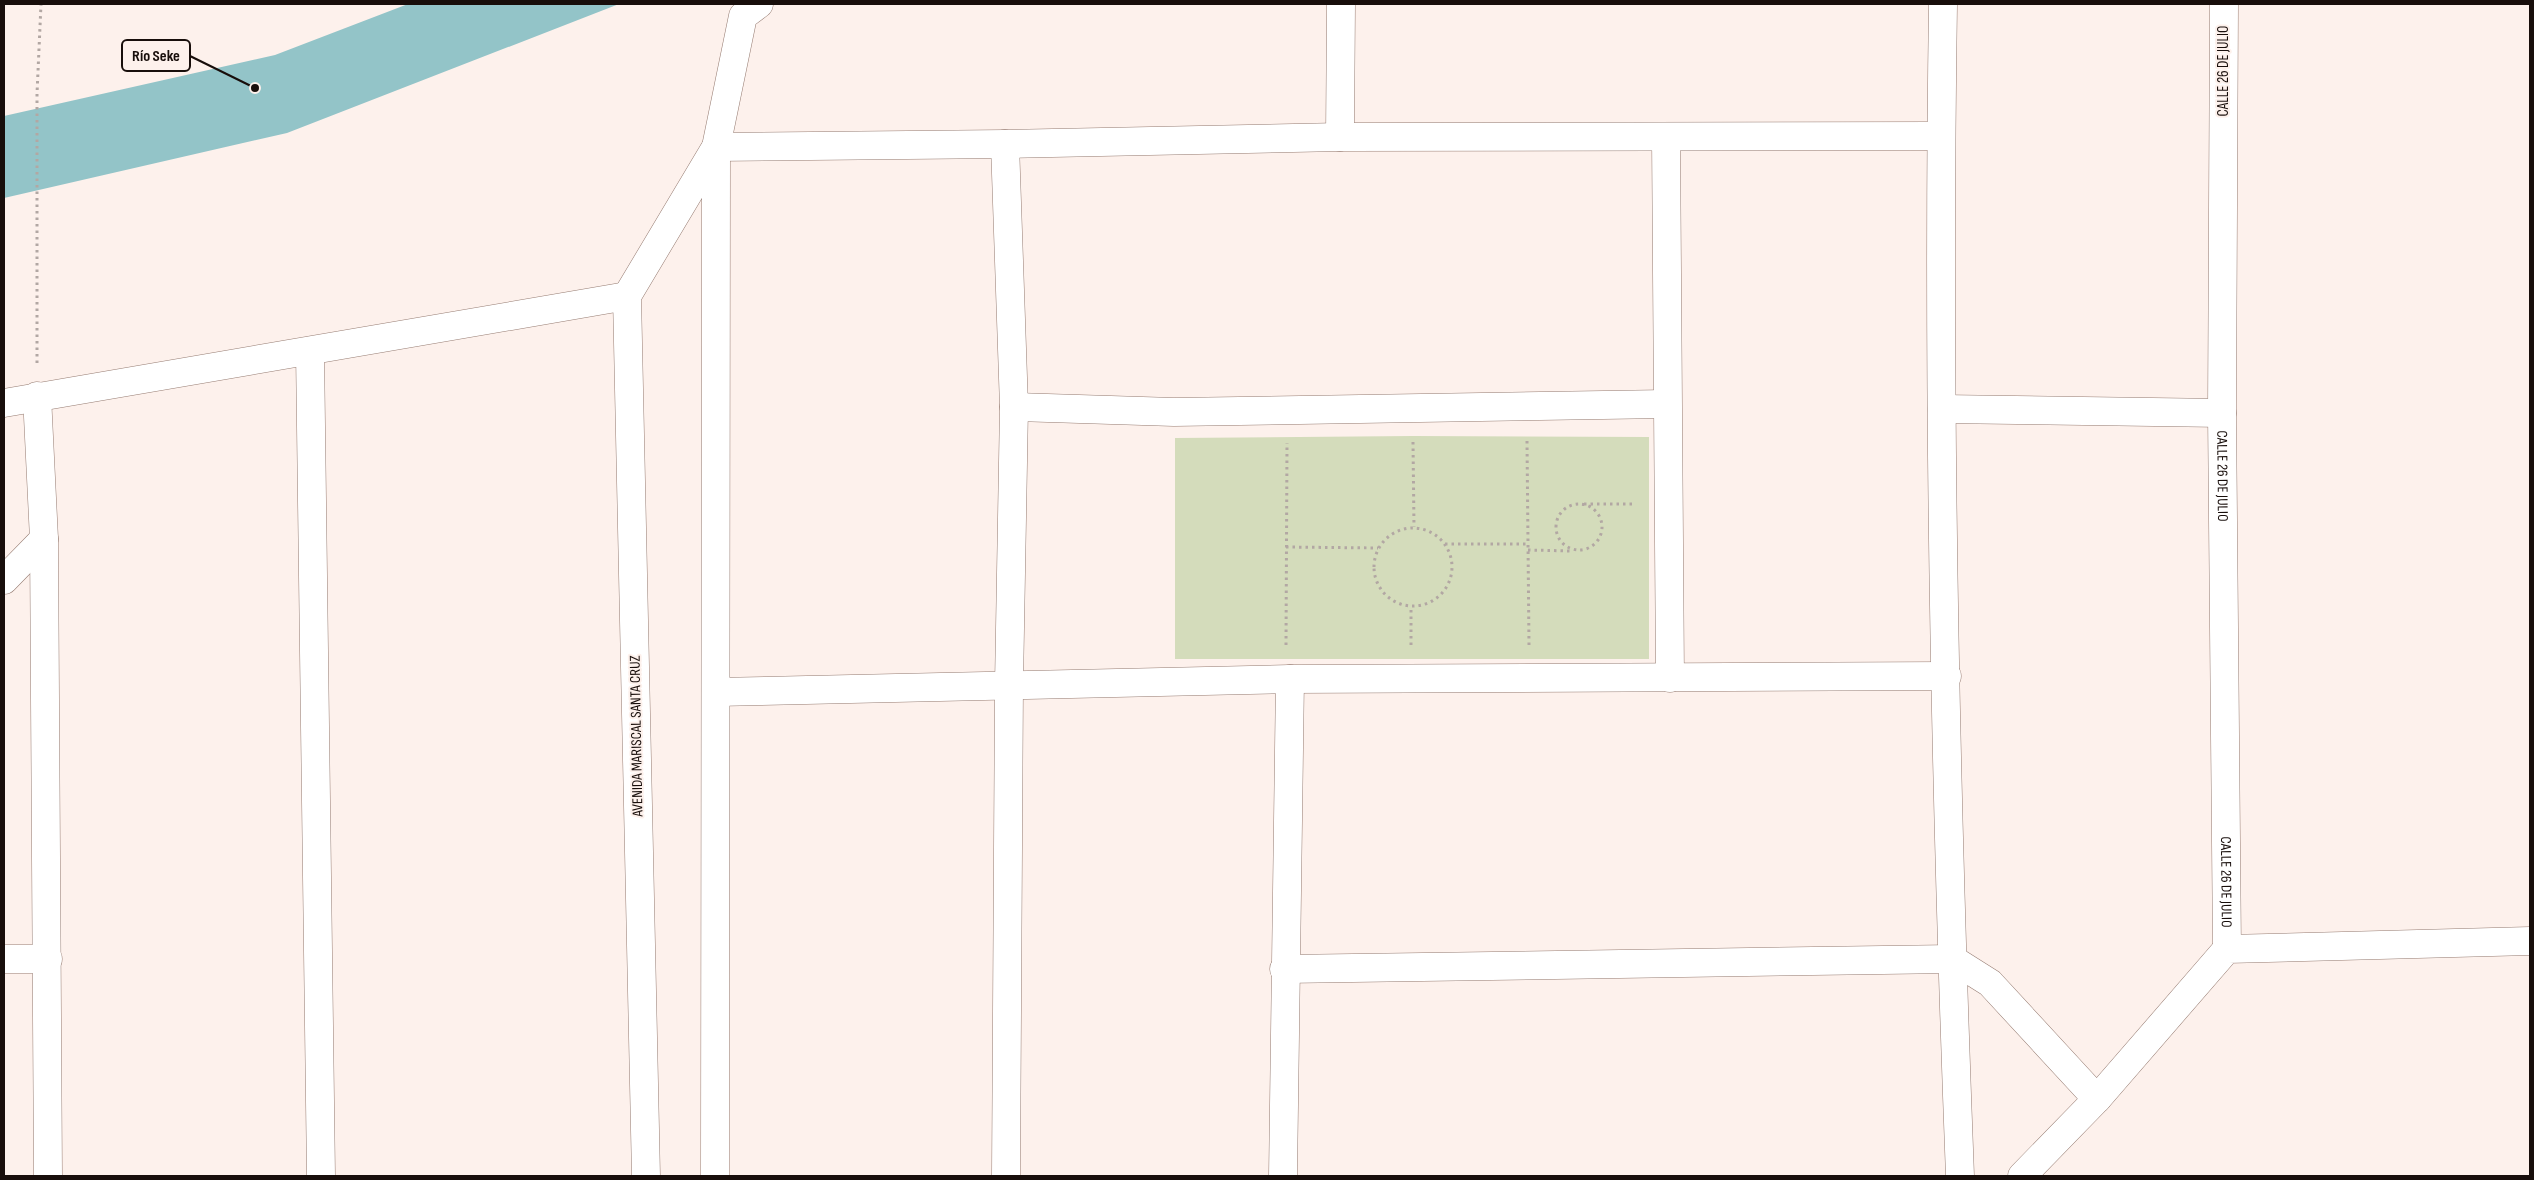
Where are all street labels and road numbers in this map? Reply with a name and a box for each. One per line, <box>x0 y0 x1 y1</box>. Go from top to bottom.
street label: CALLE 26 DE JULIO <box>2214 26 2233 116</box>
street label: CALLE 26 DE JULIO <box>2212 430 2232 522</box>
street label: AVENIDA MARISCAL SANTA CRUZ <box>626 655 647 818</box>
street label: CALLE 26 DE JULIO <box>2216 836 2236 928</box>

